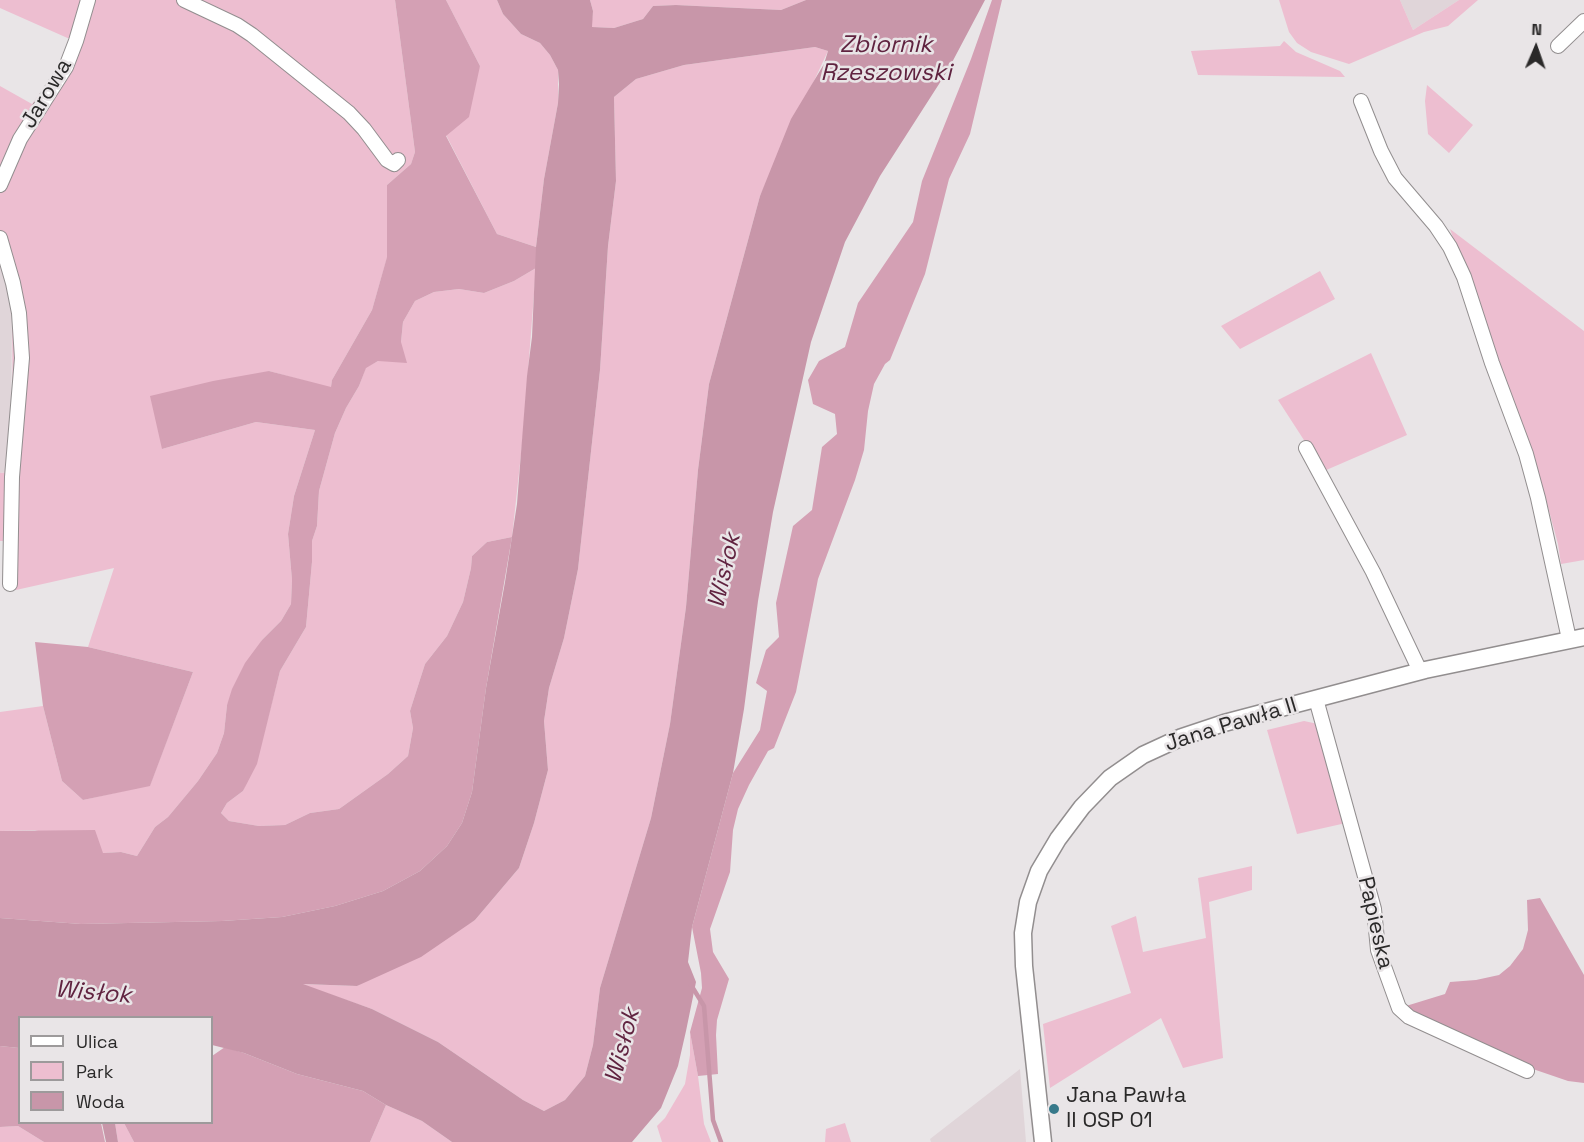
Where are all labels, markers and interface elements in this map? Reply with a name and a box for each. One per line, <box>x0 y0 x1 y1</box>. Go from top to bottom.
north arrow <box>1506 18 1566 78</box>
text: N <box>1531 19 1542 40</box>
water label: Zbiornik Rzeszowski <box>820 31 952 87</box>
street label: Jarowa <box>16 54 78 134</box>
water label: Wisłok <box>702 531 748 611</box>
street label: Jana Pawła II <box>1162 692 1300 758</box>
street label: Papieska <box>1352 874 1398 972</box>
water label: Wisłok <box>54 975 132 1011</box>
water label: Wisłok <box>599 1006 647 1086</box>
legend <box>18 1016 213 1124</box>
text: Ulica <box>76 1030 118 1053</box>
text: Park <box>76 1060 113 1083</box>
place label: Jana Pawła II OSP 01 <box>1066 1083 1186 1134</box>
text: Woda <box>76 1090 125 1113</box>
marker: Jana Pawła II OSP 01 <box>1047 1102 1061 1116</box>

